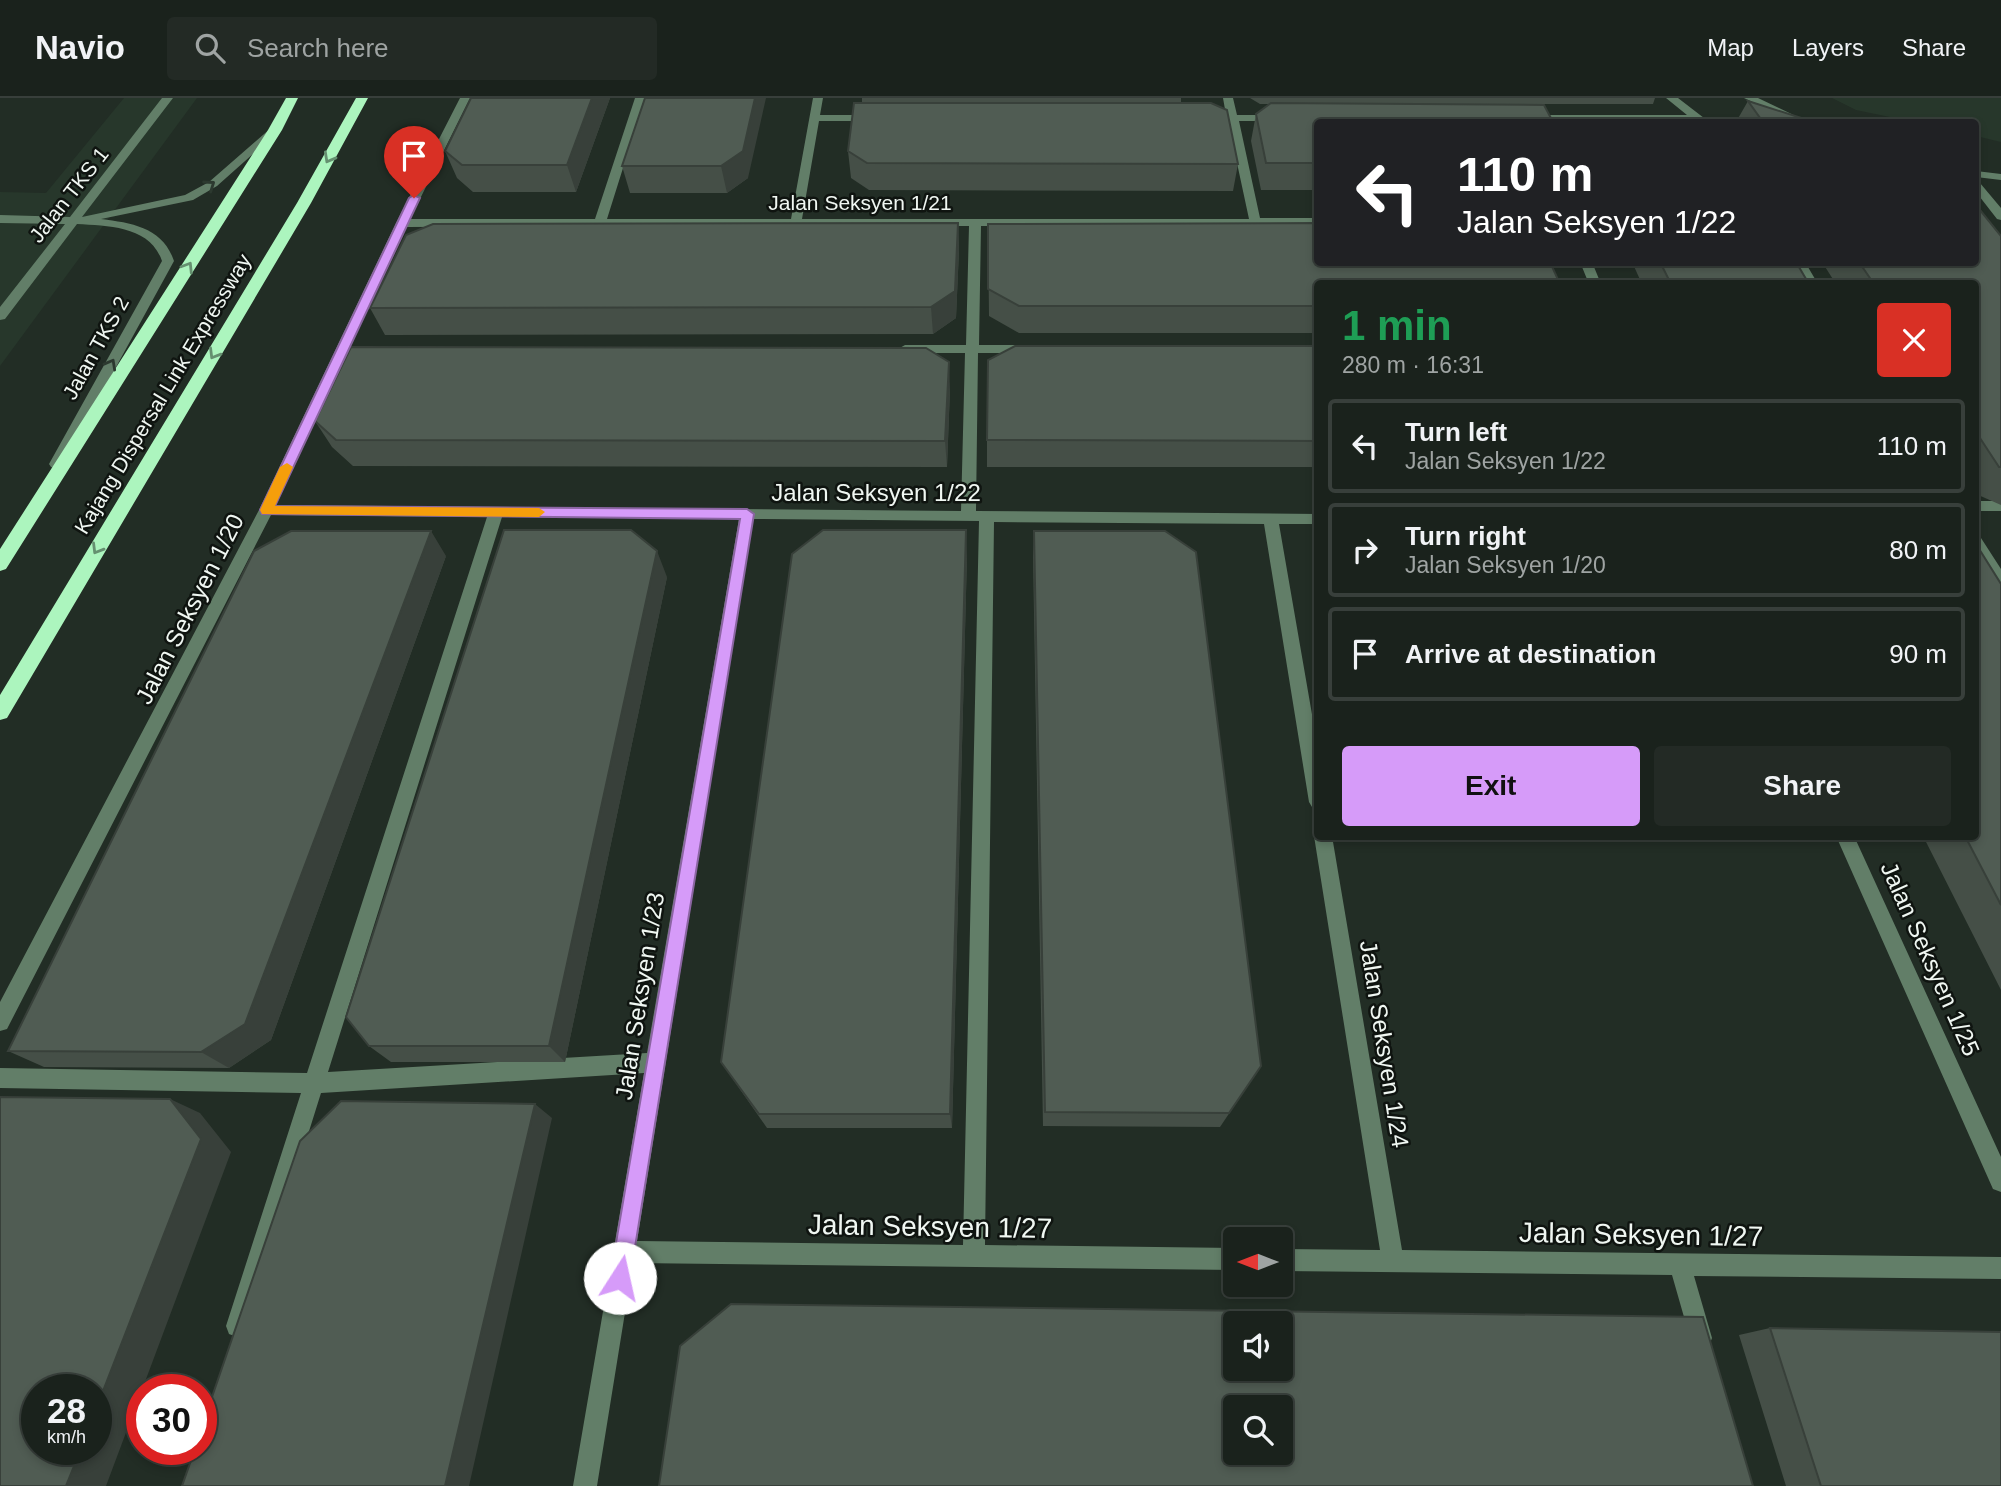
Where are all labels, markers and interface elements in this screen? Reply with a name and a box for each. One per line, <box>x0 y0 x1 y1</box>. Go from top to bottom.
search box <box>167 17 657 80</box>
text: Navio <box>35 29 125 66</box>
icon: search <box>191 29 229 67</box>
text: Search here <box>247 33 389 63</box>
text: Map <box>1707 34 1754 61</box>
text: Layers <box>1792 34 1864 61</box>
text: Share <box>1902 34 1966 61</box>
pin <box>384 126 444 198</box>
icon: arrive <box>395 137 433 175</box>
street label: Jalan TKS 1 <box>24 143 113 247</box>
icon: left <box>1342 147 1433 238</box>
text: 110 m <box>1457 147 1593 201</box>
one-way arrow <box>324 150 337 163</box>
one-way arrow <box>202 180 215 193</box>
street label: Jalan Seksyen 1/21 <box>768 191 952 214</box>
text: Jalan Seksyen 1/22 <box>1457 204 1736 240</box>
street label: Kajang Dispersal Link Expressway <box>70 249 256 538</box>
one-way arrow <box>179 262 192 275</box>
street label: Jalan TKS 2 <box>58 292 133 403</box>
text: 1 min <box>1342 302 1452 349</box>
button: close <box>1877 303 1951 377</box>
one-way arrow <box>209 346 222 359</box>
text: 280 m · 16:31 <box>1342 352 1484 378</box>
one-way arrow <box>103 359 116 372</box>
text: Turn left <box>1405 417 1507 447</box>
icon: left <box>1346 427 1384 465</box>
text: 110 m <box>1877 431 1947 461</box>
text: Jalan Seksyen 1/22 <box>1405 448 1606 474</box>
street label: Jalan Seksyen 1/22 <box>771 479 981 506</box>
street label: Jalan Seksyen 1/20 <box>130 509 249 708</box>
text: Turn right <box>1405 521 1526 551</box>
icon: right <box>1346 531 1384 569</box>
text: 80 m <box>1889 535 1947 565</box>
one-way arrow <box>93 542 106 555</box>
text: Jalan Seksyen 1/20 <box>1405 552 1606 578</box>
icon: arrive <box>1346 635 1384 673</box>
text: Arrive at destination <box>1405 639 1656 669</box>
text: 90 m <box>1889 639 1947 669</box>
button: Exit <box>1342 746 1640 826</box>
button: Share <box>1654 746 1951 826</box>
street label: Jalan Seksyen 1/25 <box>1876 858 1985 1060</box>
street label: Jalan Seksyen 1/23 <box>610 890 669 1101</box>
street label: Jalan Seksyen 1/24 <box>1355 938 1414 1149</box>
street label: Jalan Seksyen 1/27 <box>808 1209 1052 1244</box>
street label: Jalan Seksyen 1/27 <box>1519 1217 1763 1252</box>
north arrow <box>1223 1227 1293 1297</box>
map controls <box>1223 1227 1293 1465</box>
position arrow <box>583 1241 657 1315</box>
button: sound <box>1223 1311 1293 1381</box>
speed limit sign: 30 <box>126 1374 217 1465</box>
text: 28 <box>47 1391 86 1430</box>
button: search <box>1223 1395 1293 1465</box>
text: km/h <box>47 1427 86 1447</box>

